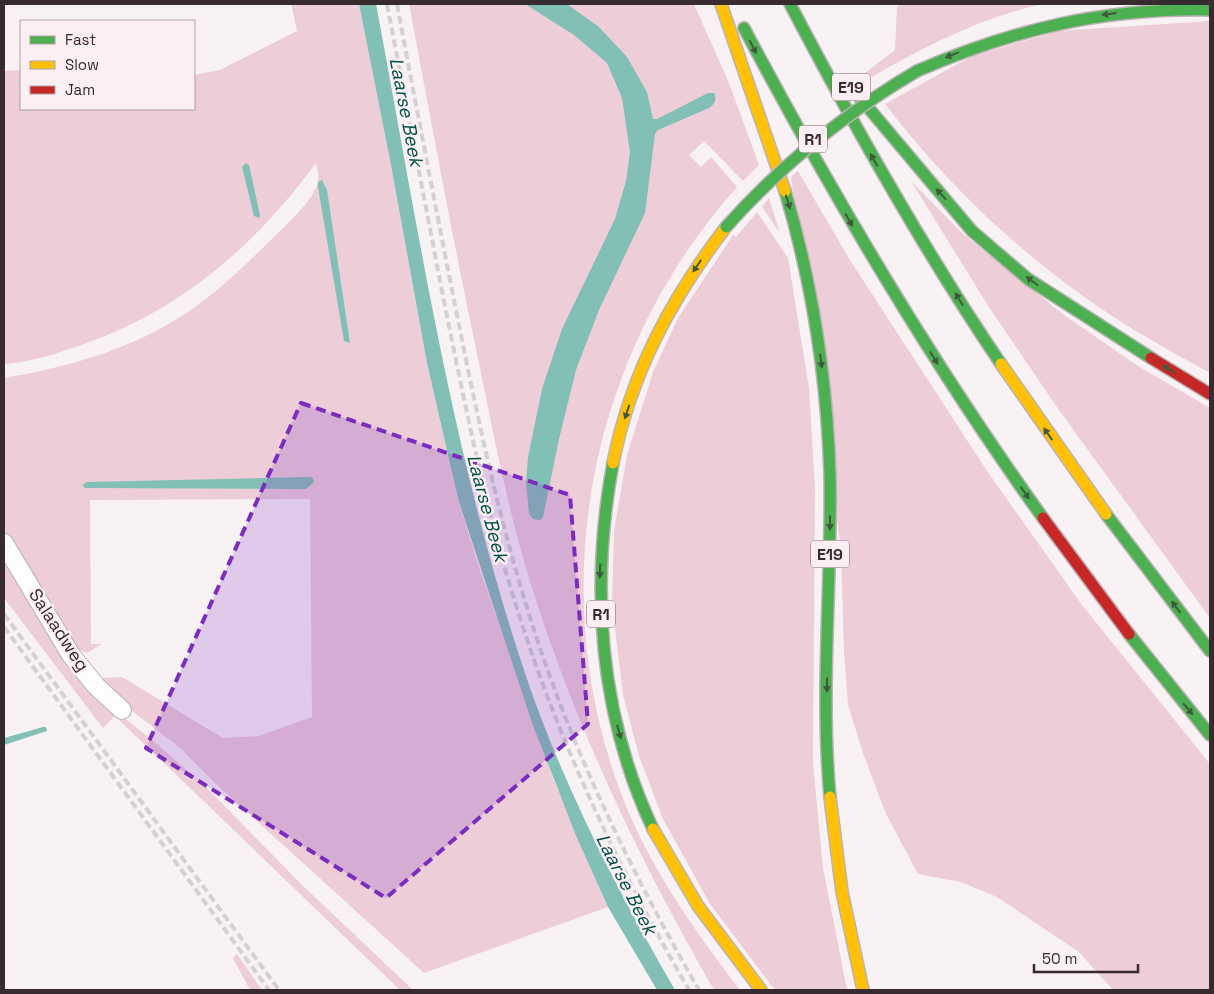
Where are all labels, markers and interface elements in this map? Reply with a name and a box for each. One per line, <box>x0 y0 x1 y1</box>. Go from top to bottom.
one-way arrow <box>1101 10 1117 18</box>
legend <box>20 20 195 110</box>
text: Fast <box>65 30 96 49</box>
one-way arrow <box>749 40 757 54</box>
one-way arrow <box>945 51 960 59</box>
text: Slow <box>65 55 99 74</box>
water label: Laarse Beek <box>384 55 430 171</box>
road number: E19 <box>832 74 870 100</box>
text: Jam <box>65 80 95 99</box>
road number: R1 <box>799 126 827 152</box>
one-way arrow <box>870 153 878 168</box>
one-way arrow <box>935 188 947 200</box>
one-way arrow <box>784 195 792 210</box>
one-way arrow <box>845 213 854 226</box>
one-way arrow <box>692 259 702 273</box>
one-way arrow <box>1025 276 1039 286</box>
one-way arrow <box>954 292 963 305</box>
one-way arrow <box>929 352 939 365</box>
one-way arrow <box>817 353 825 369</box>
one-way arrow <box>1162 364 1175 373</box>
one-way arrow <box>622 404 630 419</box>
one-way arrow <box>1043 428 1053 441</box>
water label: Laarse Beek <box>461 451 515 567</box>
one-way arrow <box>1020 486 1030 500</box>
one-way arrow <box>826 515 834 531</box>
road number: E19 <box>811 540 849 568</box>
one-way arrow <box>596 564 604 580</box>
street label: Salaadweg <box>24 584 95 676</box>
road number: R1 <box>587 600 615 628</box>
one-way arrow <box>1171 601 1182 614</box>
one-way arrow <box>823 678 831 694</box>
one-way arrow <box>1183 702 1194 715</box>
one-way arrow <box>615 725 623 740</box>
water label: Laarse Beek <box>590 829 664 942</box>
scale bar <box>1034 942 1138 974</box>
text: 50 m <box>1042 949 1077 968</box>

